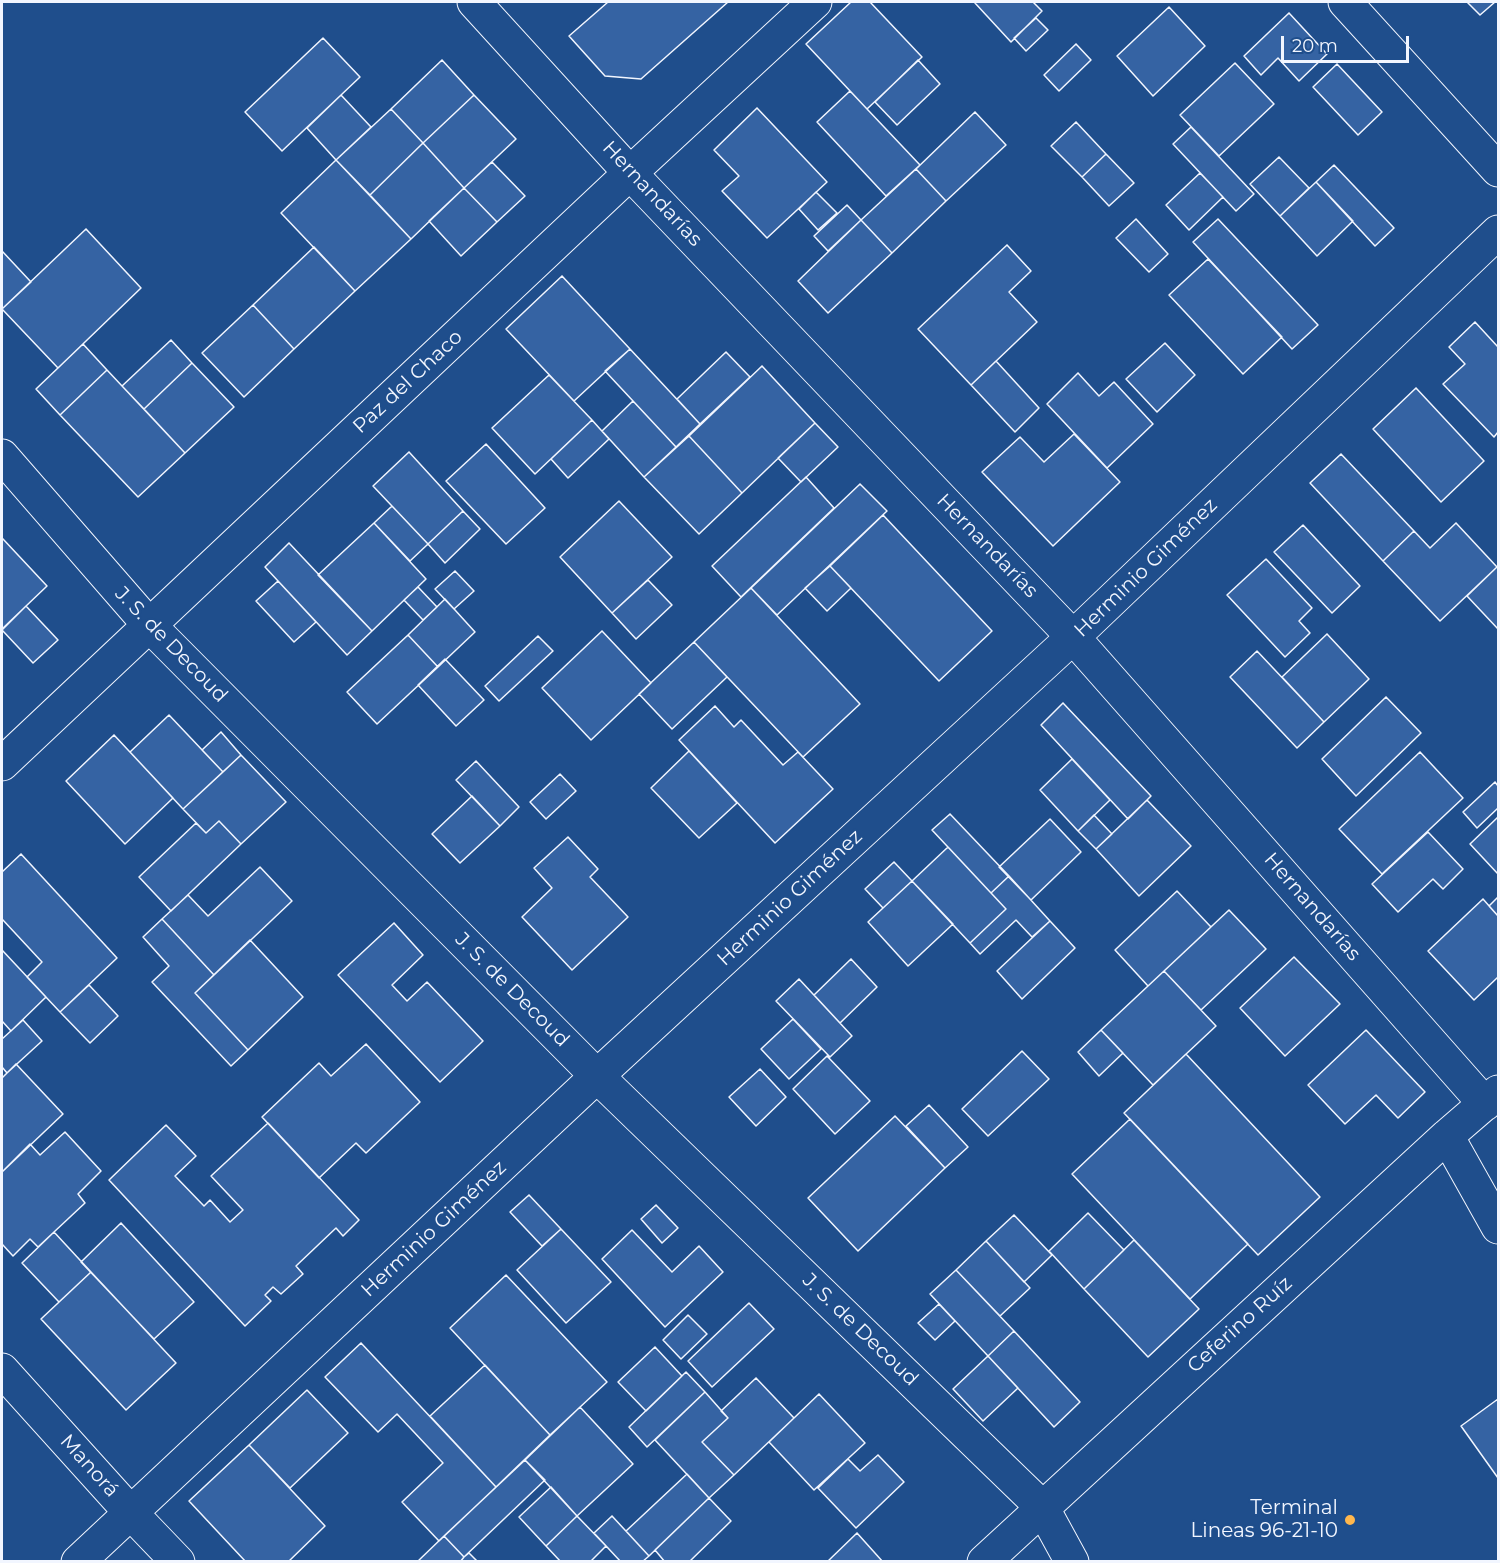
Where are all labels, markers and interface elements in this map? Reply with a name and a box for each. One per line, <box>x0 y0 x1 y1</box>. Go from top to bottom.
scale bar <box>1284 24 1412 62</box>
text: 20 m <box>1292 35 1338 57</box>
street label: Hernandarías <box>597 136 707 252</box>
street label: Paz del Chaco <box>348 325 468 439</box>
street label: Hernandarías <box>931 489 1043 603</box>
street label: Herminio Giménez <box>1070 494 1222 642</box>
street label: J. S. de Decoud <box>110 582 232 708</box>
street label: Herminio Giménez <box>713 825 867 971</box>
street label: Hernandarías <box>1259 848 1365 966</box>
street label: J. S. de Decoud <box>450 928 574 1052</box>
street label: Herminio Giménez <box>357 1156 511 1302</box>
street label: J. S. de Decoud <box>797 1269 923 1391</box>
street label: Ceferino Ruíz <box>1183 1272 1297 1378</box>
street label: Manorá <box>55 1430 123 1502</box>
place label: Terminal Lineas 96-21-10 <box>1191 1496 1338 1543</box>
marker: Terminal Lineas 96-21-10 <box>1343 1513 1357 1527</box>

